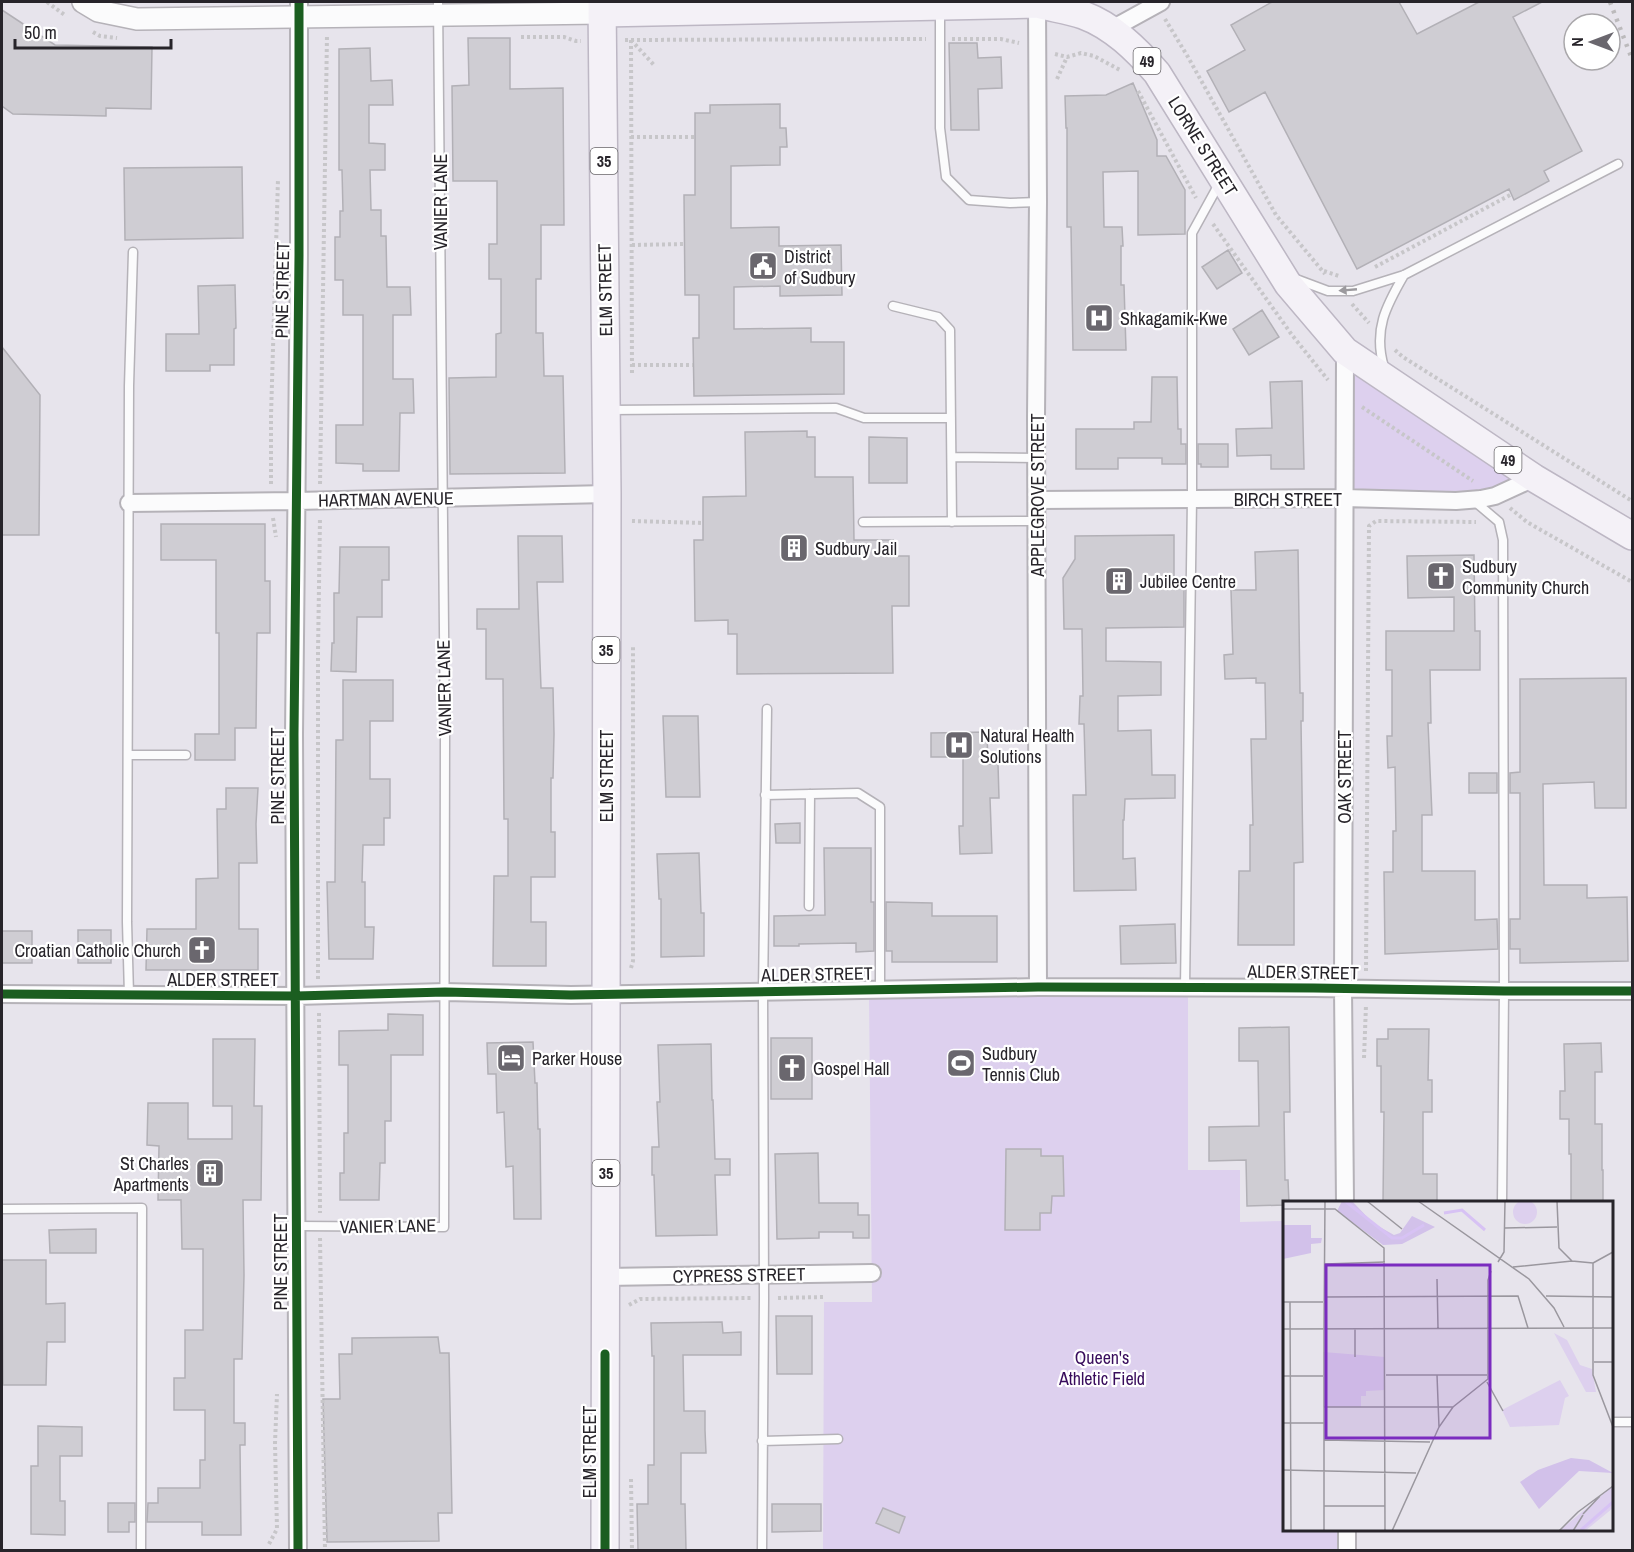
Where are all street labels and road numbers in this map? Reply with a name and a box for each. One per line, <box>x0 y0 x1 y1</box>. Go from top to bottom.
road number: 49 <box>1134 48 1160 74</box>
street label: LORNE STREET <box>1162 91 1244 201</box>
road number: 35 <box>590 148 618 174</box>
street label: VANIER LANE <box>428 154 453 250</box>
street label: PINE STREET <box>269 241 295 339</box>
street label: ELM STREET <box>592 243 618 337</box>
street label: APPLEGROVE STREET <box>1025 413 1050 578</box>
road number: 49 <box>1494 447 1522 473</box>
street label: HARTMAN AVENUE <box>318 485 454 513</box>
street label: BIRCH STREET <box>1234 487 1342 512</box>
road number: 35 <box>592 637 620 663</box>
street label: VANIER LANE <box>431 640 457 736</box>
street label: PINE STREET <box>265 728 290 824</box>
street label: ELM STREET <box>594 730 619 822</box>
street label: OAK STREET <box>1332 730 1357 824</box>
street label: ALDER STREET <box>1246 959 1359 985</box>
street label: ALDER STREET <box>760 961 873 987</box>
street label: ALDER STREET <box>166 967 279 992</box>
road number: 35 <box>592 1160 620 1186</box>
street label: VANIER LANE <box>340 1213 436 1239</box>
street label: PINE STREET <box>268 1214 293 1310</box>
street label: CYPRESS STREET <box>672 1261 806 1289</box>
street label: ELM STREET <box>577 1406 602 1498</box>

